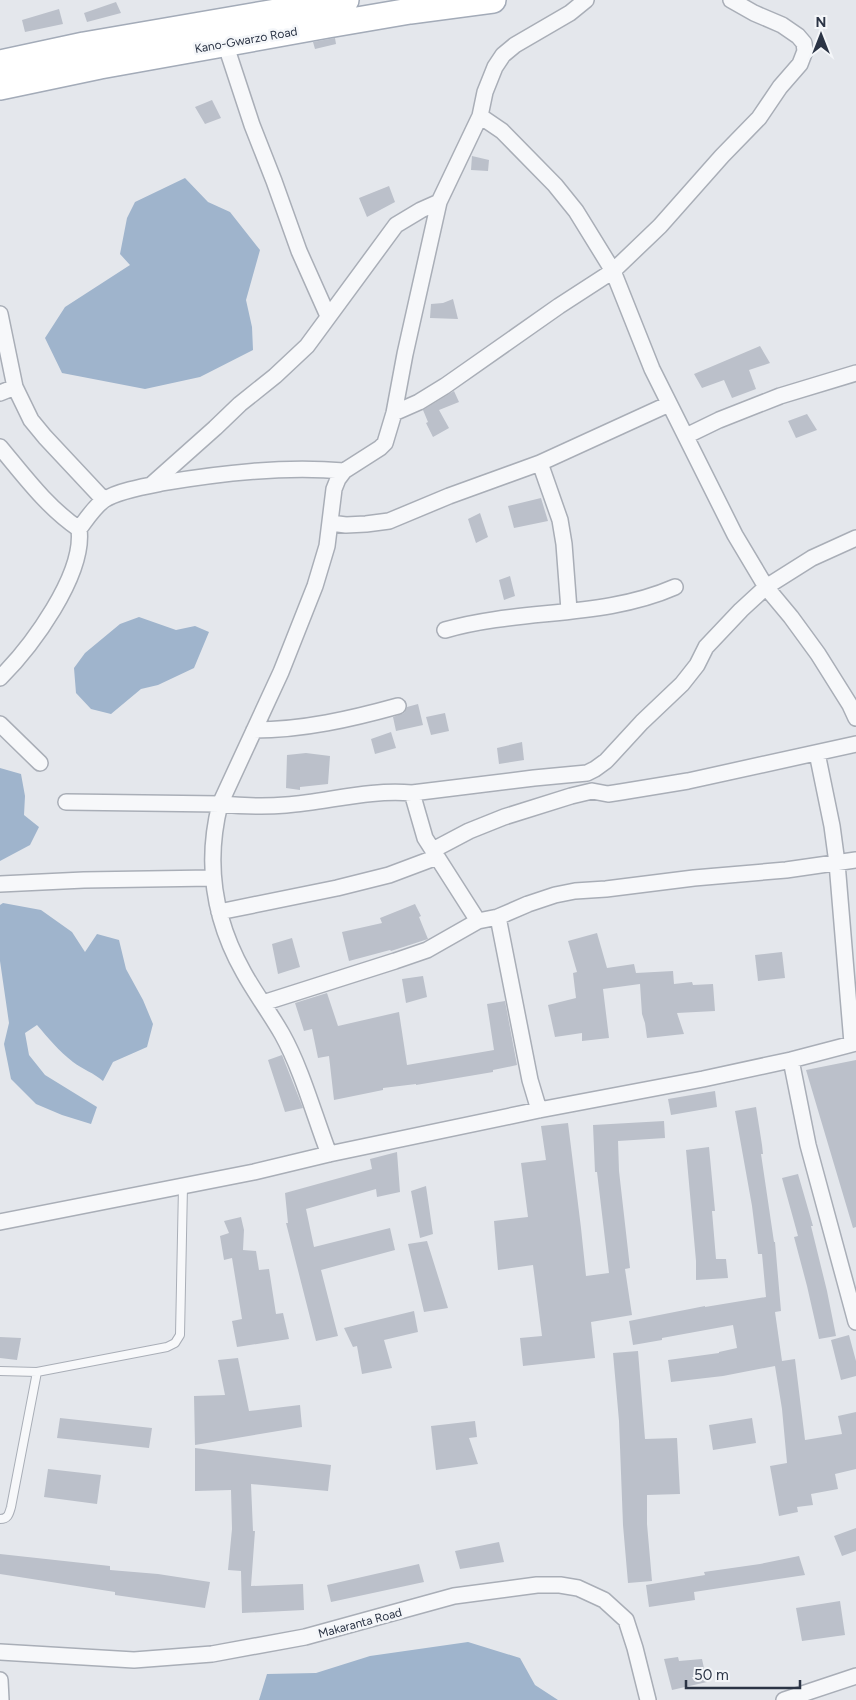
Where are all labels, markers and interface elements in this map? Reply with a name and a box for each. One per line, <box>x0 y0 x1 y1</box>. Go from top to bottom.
north arrow <box>796 10 846 60</box>
text: N <box>816 14 826 31</box>
street label: Kano-Gwarzo Road <box>194 24 298 56</box>
street label: Makaranta Road <box>317 1605 403 1641</box>
scale bar <box>686 1658 800 1690</box>
text: 50 m <box>694 1666 729 1684</box>

